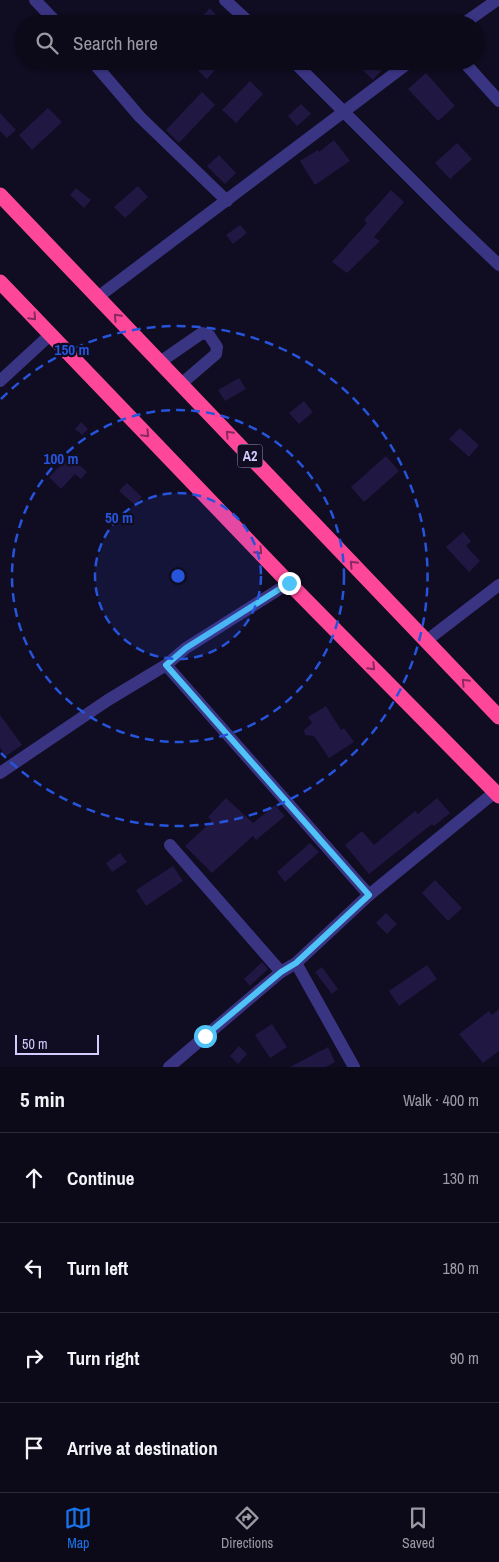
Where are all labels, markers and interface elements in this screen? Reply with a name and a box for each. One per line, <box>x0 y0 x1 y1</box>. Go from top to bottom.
search box <box>15 15 484 70</box>
icon: search <box>33 29 61 57</box>
text: Search here <box>73 30 158 56</box>
one-way arrow <box>27 312 36 321</box>
one-way arrow <box>114 313 123 322</box>
text: 150 m <box>55 339 89 360</box>
one-way arrow <box>140 429 149 438</box>
one-way arrow <box>226 431 235 440</box>
road number: A2 <box>238 444 262 468</box>
text: 100 m <box>44 448 78 469</box>
text: 50 m <box>105 507 133 528</box>
one-way arrow <box>253 546 262 555</box>
one-way arrow <box>350 561 359 570</box>
centre of rings <box>169 567 187 585</box>
route end <box>278 572 301 595</box>
one-way arrow <box>367 662 376 671</box>
one-way arrow <box>462 678 471 687</box>
route start <box>194 1025 217 1048</box>
scale bar <box>15 1032 99 1055</box>
text: 50 m <box>22 1035 48 1053</box>
text: 5 min <box>20 1085 65 1114</box>
text: Walk · 400 m <box>403 1089 479 1111</box>
icon: ahead <box>20 1164 48 1192</box>
text: Continue <box>67 1165 135 1191</box>
text: 130 m <box>443 1167 479 1189</box>
icon: left <box>20 1254 48 1282</box>
text: Turn left <box>67 1255 128 1281</box>
text: 180 m <box>443 1257 479 1279</box>
icon: right <box>20 1344 48 1372</box>
text: Turn right <box>67 1345 139 1371</box>
text: 90 m <box>450 1347 479 1369</box>
icon: arrive <box>20 1434 48 1462</box>
text: Arrive at destination <box>67 1435 218 1461</box>
tab: Map <box>64 1504 92 1552</box>
tab: Directions <box>221 1504 273 1552</box>
tab: Saved <box>402 1504 435 1552</box>

